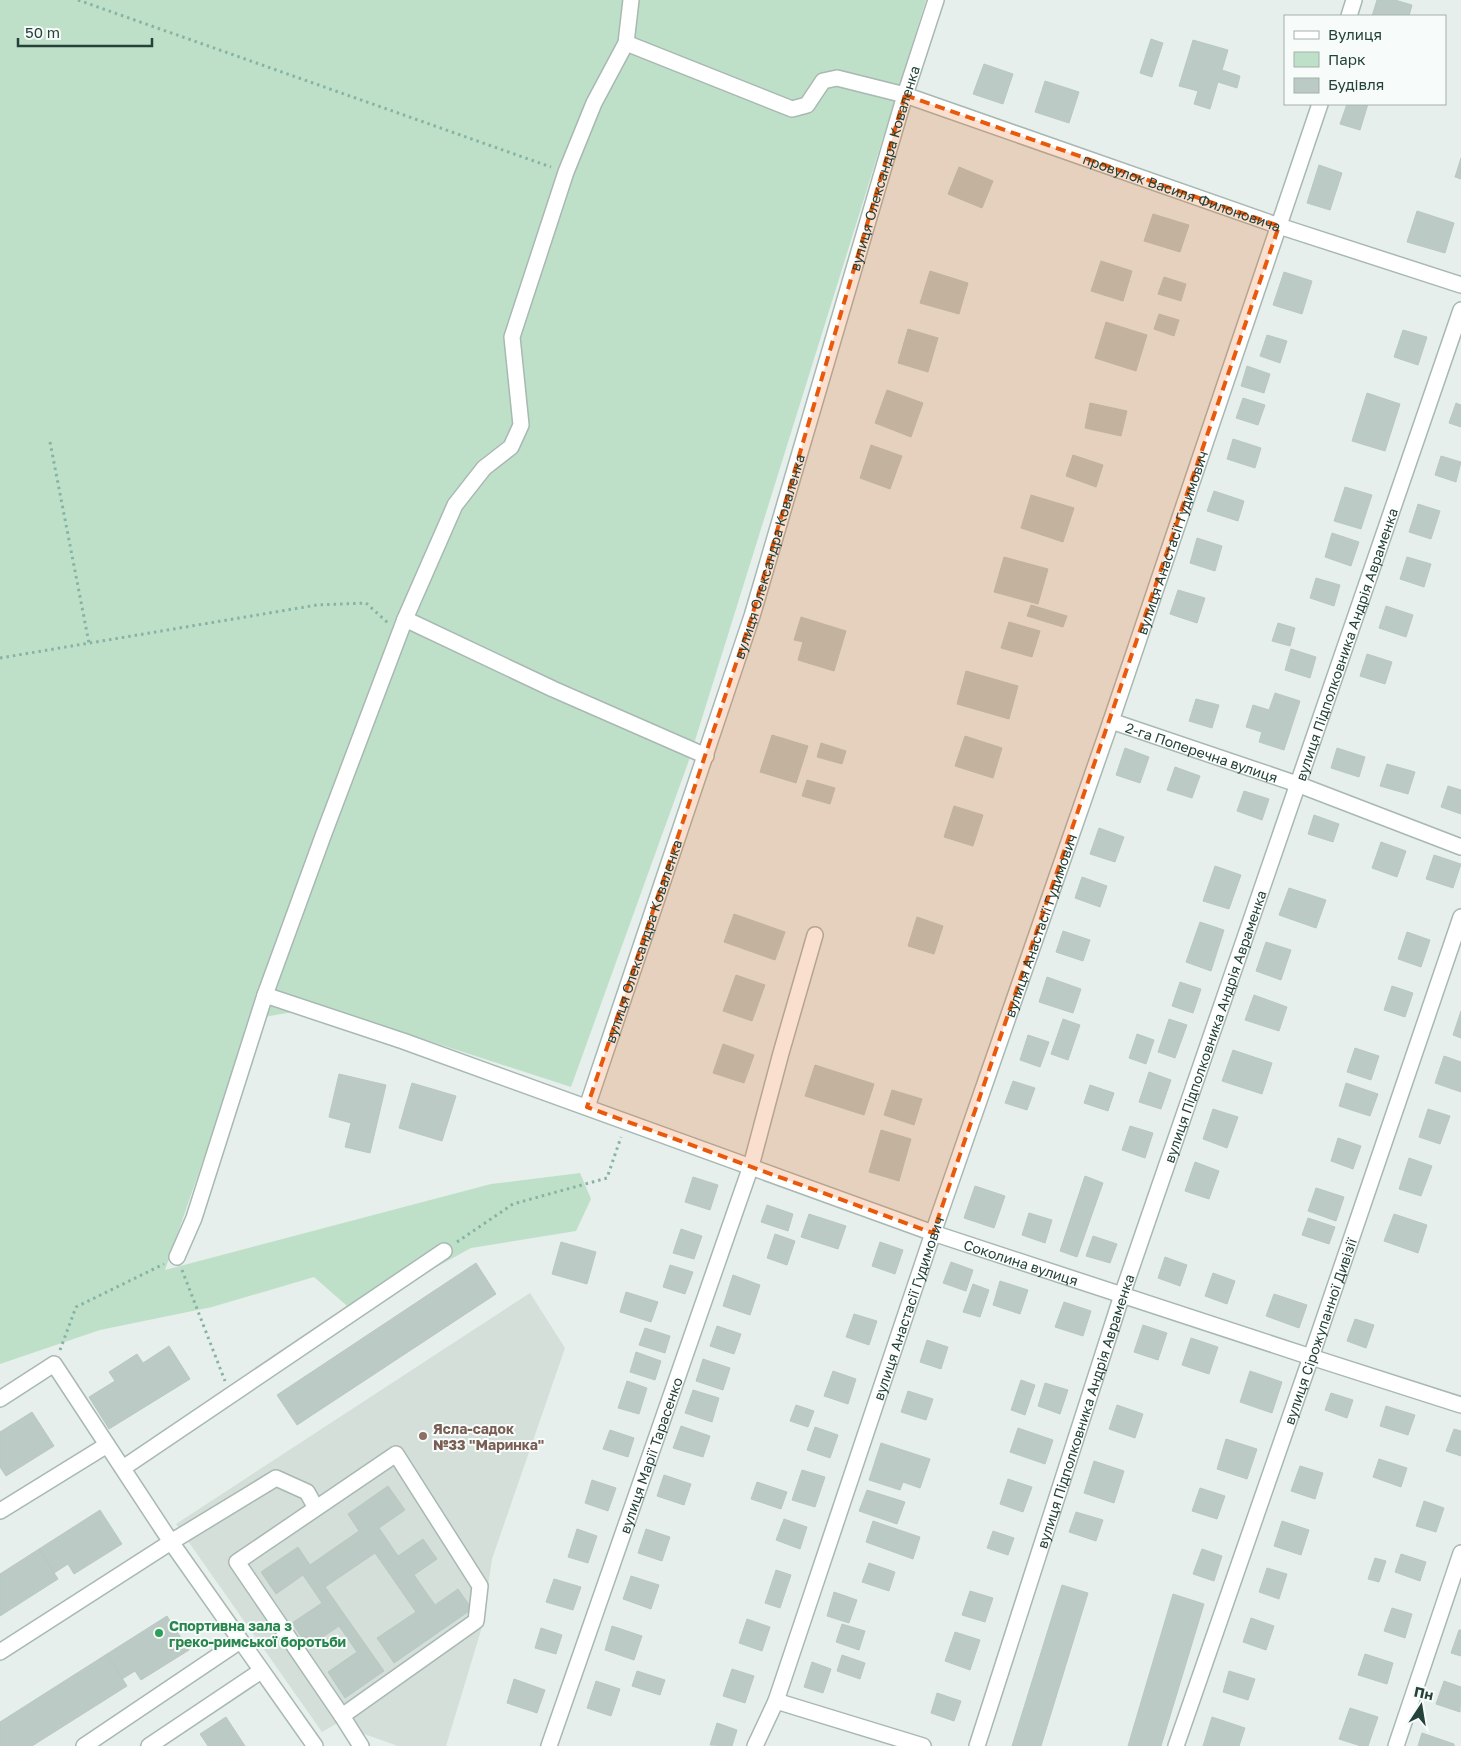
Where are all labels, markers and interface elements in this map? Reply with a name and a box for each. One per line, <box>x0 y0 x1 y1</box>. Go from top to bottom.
scale bar <box>18 15 151 47</box>
legend <box>1284 15 1446 105</box>
text: 50 m <box>25 23 60 41</box>
text: Вулиця <box>1328 25 1382 43</box>
text: Парк <box>1328 50 1366 68</box>
street label: вулиця Олександра Коваленка <box>845 63 923 273</box>
text: Будівля <box>1328 75 1384 93</box>
street label: провулок Василя Филоновича <box>1081 150 1283 235</box>
street label: вулиця Анастасії Гудимович <box>1133 448 1211 636</box>
street label: вулиця Олександра Коваленка <box>730 452 808 661</box>
street label: вулиця Підполковника Андрія Авраменка <box>1291 506 1401 783</box>
street label: 2-га Поперечна вулиця <box>1124 718 1280 785</box>
street label: вулиця Анастасії Гудимович <box>1000 831 1080 1019</box>
street label: вулиця Олександра Коваленка <box>601 837 685 1045</box>
street label: вулиця Підполковника Андрія Авраменка <box>1160 888 1269 1165</box>
street label: вулиця Анастасії Гудимович <box>869 1214 947 1402</box>
street label: Соколина вулиця <box>962 1235 1081 1289</box>
street label: вулиця Сірожупанної Дивізії <box>1280 1235 1360 1427</box>
street label: вулиця Підполковника Андрія Авраменка <box>1033 1272 1137 1550</box>
street label: вулиця Марії Тарасенко <box>615 1375 685 1536</box>
place label: Ясла-садок №33 "Маринка" <box>433 1420 544 1453</box>
marker: Ясла-садок №33 "Маринка" <box>417 1430 429 1442</box>
place label: Спортивна зала з греко-римської боротьби <box>169 1617 346 1650</box>
marker: Спортивна зала з греко-римської боротьби <box>153 1627 165 1639</box>
north arrow <box>1396 1681 1446 1731</box>
text: Пн <box>1413 1683 1435 1703</box>

